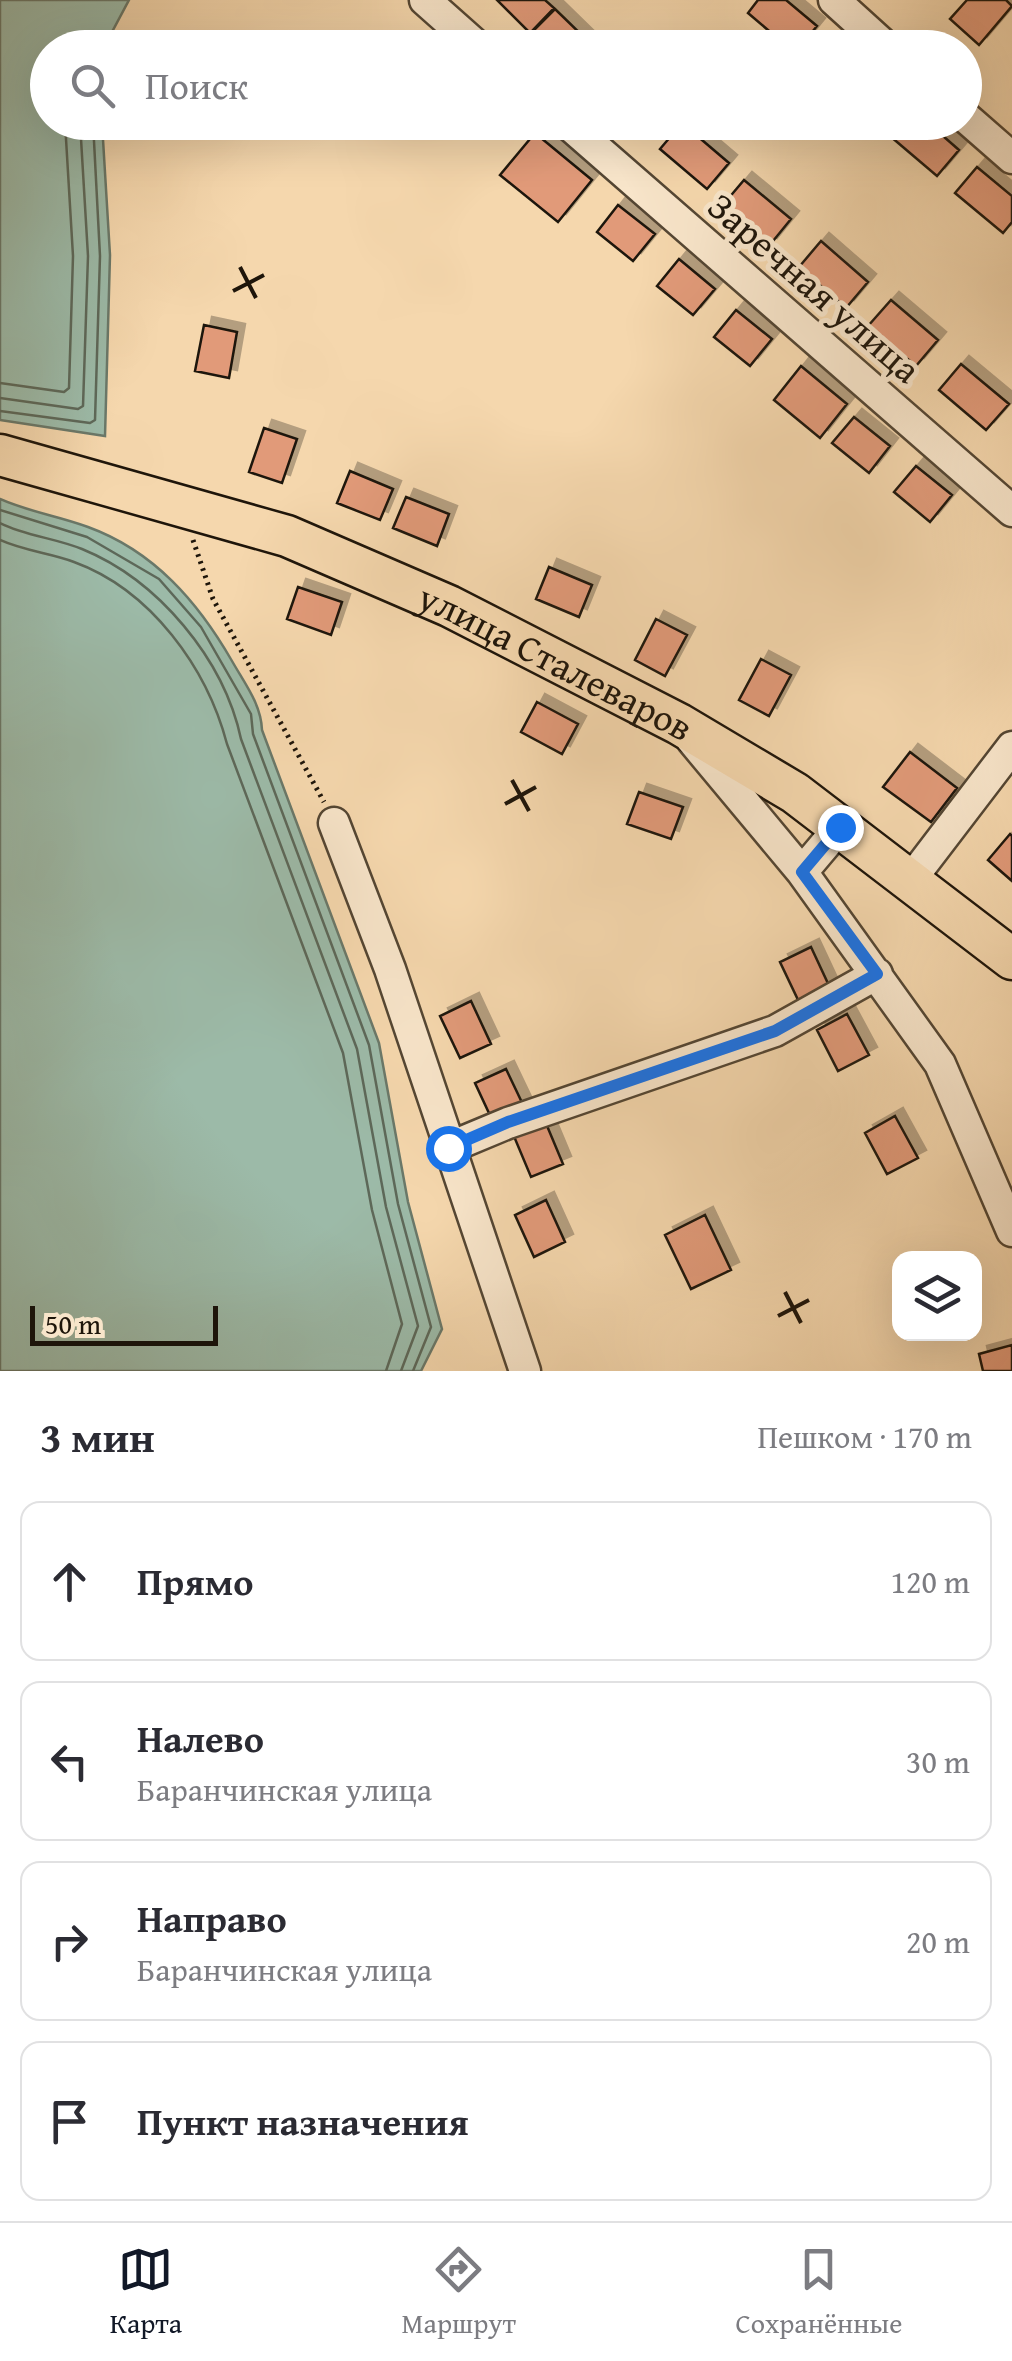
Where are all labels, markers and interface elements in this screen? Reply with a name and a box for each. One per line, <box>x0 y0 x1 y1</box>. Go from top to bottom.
search box <box>30 30 982 140</box>
text: Поиск <box>145 57 248 113</box>
icon: search <box>65 58 120 113</box>
street label: Заречная улица <box>696 178 934 396</box>
street label: улица Сталеваров <box>409 568 704 755</box>
route end <box>818 805 864 851</box>
route start <box>426 1126 472 1172</box>
map controls <box>892 1251 982 1341</box>
button: layers <box>892 1251 982 1341</box>
scale bar <box>30 1301 218 1346</box>
text: 50 m <box>45 1303 101 1344</box>
text: 3 мин <box>40 1406 155 1467</box>
text: Пешком · 170 m <box>757 1413 972 1460</box>
text: Прямо <box>137 1553 253 1609</box>
icon: ahead <box>42 1554 97 1609</box>
text: 120 m <box>891 1558 970 1605</box>
text: Налево <box>137 1710 264 1766</box>
icon: left <box>42 1734 97 1789</box>
text: 30 m <box>906 1738 970 1785</box>
text: Баранчинская улица <box>137 1766 432 1813</box>
text: Направо <box>137 1890 287 1946</box>
icon: right <box>42 1914 97 1969</box>
text: 20 m <box>906 1918 970 1965</box>
text: Баранчинская улица <box>137 1946 432 1993</box>
text: Пункт назначения <box>137 2093 469 2149</box>
icon: arrive <box>42 2094 97 2149</box>
tab: Карта <box>110 2242 182 2343</box>
tab: Маршрут <box>402 2242 516 2343</box>
tab: Сохранённые <box>735 2242 902 2343</box>

